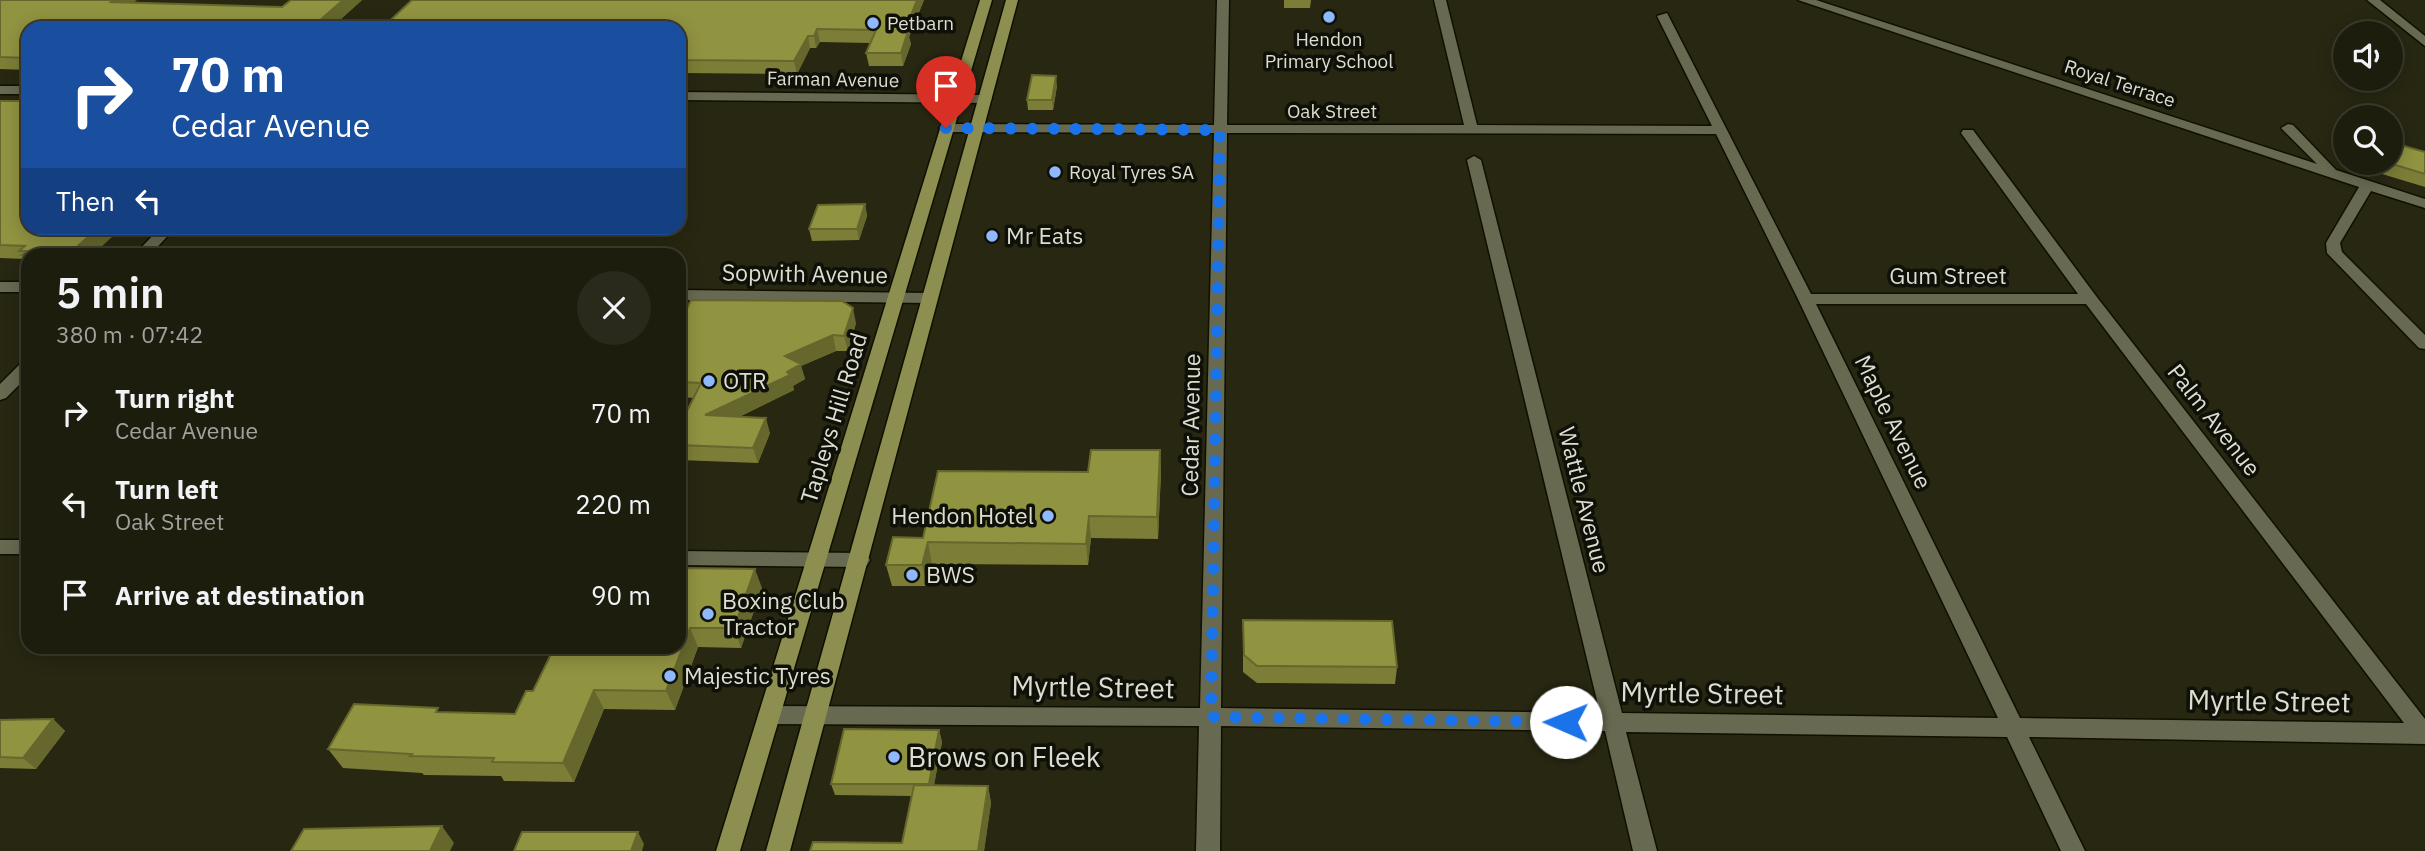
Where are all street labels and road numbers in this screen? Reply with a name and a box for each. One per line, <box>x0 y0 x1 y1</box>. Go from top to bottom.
street label: Royal Terrace <box>2061 54 2179 112</box>
street label: Farman Avenue <box>767 66 899 92</box>
street label: Oak Street <box>1287 99 1377 123</box>
street label: Sopwith Avenue <box>722 257 888 289</box>
street label: Gum Street <box>1889 260 2007 290</box>
street label: Tapleys Hill Road <box>793 329 873 507</box>
street label: Maple Avenue <box>1849 350 1939 493</box>
street label: Cedar Avenue <box>1174 353 1206 497</box>
street label: Palm Avenue <box>2162 357 2268 482</box>
street label: Wattle Avenue <box>1552 424 1618 576</box>
street label: Myrtle Street <box>1011 667 1175 706</box>
street label: Myrtle Street <box>1620 673 1784 712</box>
street label: Myrtle Street <box>2187 681 2351 720</box>

